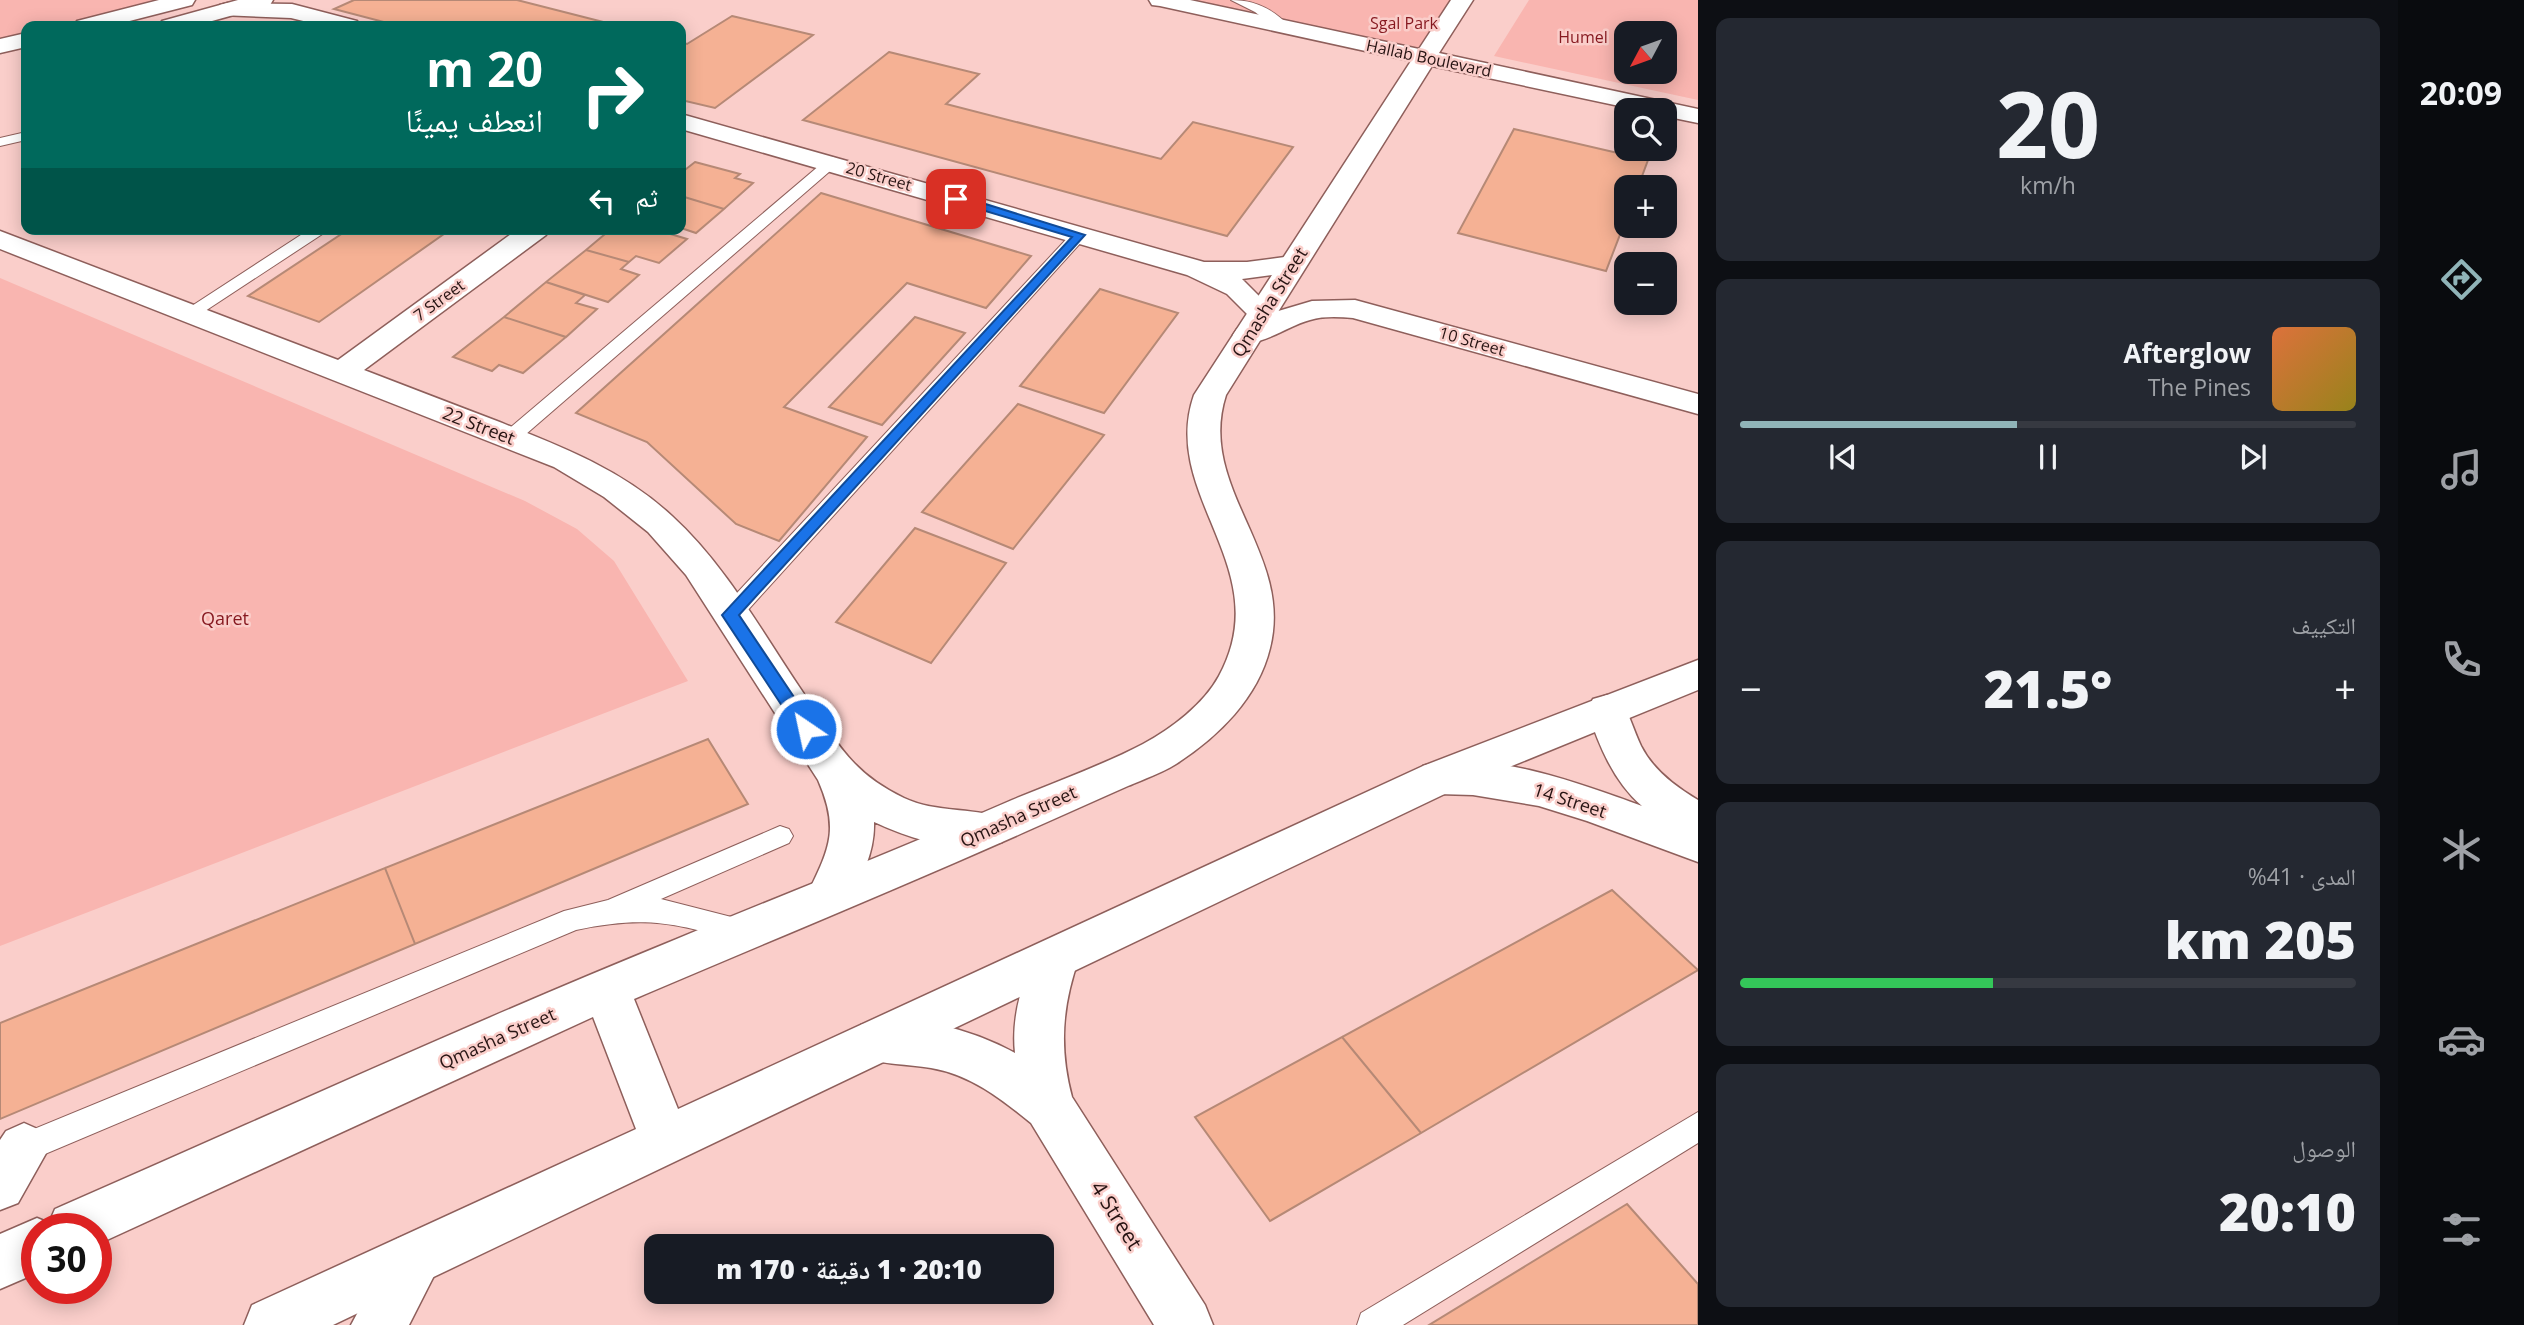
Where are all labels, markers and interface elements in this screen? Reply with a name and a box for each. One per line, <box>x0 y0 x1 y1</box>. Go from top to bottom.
park label: Sgal Park <box>1370 12 1439 34</box>
north arrow <box>1614 21 1676 84</box>
map controls <box>1614 21 1677 315</box>
park label: Humel <box>1558 26 1608 48</box>
street label: Hallab Boulevard <box>1364 34 1494 82</box>
text: 20 m <box>426 35 543 101</box>
icon: right <box>567 49 658 140</box>
text: 20 <box>1996 61 2100 185</box>
text: 20:09 <box>2420 71 2502 114</box>
text: انعطف يمينًا <box>406 98 543 141</box>
button: search <box>1614 98 1677 161</box>
street label: 20 Street <box>844 156 915 196</box>
pin <box>926 169 986 229</box>
text: km/h <box>2020 169 2076 201</box>
button: + <box>1614 175 1677 238</box>
text: ثم <box>635 179 658 215</box>
icon: arrive <box>937 180 975 218</box>
icon: left <box>583 182 621 220</box>
street label: Qmasha Street <box>1226 243 1312 361</box>
button: − <box>1614 252 1677 315</box>
icon: directions <box>2437 255 2486 304</box>
street label: 7 Street <box>409 274 469 326</box>
street label: 10 Street <box>1437 321 1508 361</box>
text: Afterglow <box>2124 335 2251 371</box>
text: The Pines <box>2148 371 2251 403</box>
street label: 22 Street <box>439 400 519 450</box>
icon: previous <box>1824 438 1862 476</box>
icon: pause <box>2029 438 2067 476</box>
icon: next <box>2234 438 2272 476</box>
icon: music <box>2437 445 2486 494</box>
park label: Qaret <box>201 606 249 630</box>
text: التكييف <box>2291 609 2356 641</box>
icon: phone <box>2437 635 2486 684</box>
text: 21.5° <box>1984 652 2112 723</box>
text: − <box>1740 662 1762 714</box>
text: + <box>2334 662 2356 714</box>
position arrow <box>769 692 843 766</box>
street label: 14 Street <box>1530 777 1610 823</box>
street label: Qmasha Street <box>956 780 1080 852</box>
icon: climate <box>2437 825 2486 874</box>
text: المدى · 41% <box>2248 860 2356 892</box>
text: 205 km <box>2165 903 2356 974</box>
street label: Qmasha Street <box>435 1002 559 1074</box>
icon: car <box>2437 1015 2486 1064</box>
text: الوصول <box>2292 1132 2356 1164</box>
street label: 4 Street <box>1085 1175 1149 1255</box>
text: 20:10 <box>2219 1175 2356 1246</box>
icon: filters <box>2437 1205 2486 1254</box>
speed limit sign: 30 <box>21 1213 112 1304</box>
text: 20:10 · 1 دقيقة · 170 m <box>716 1251 982 1287</box>

